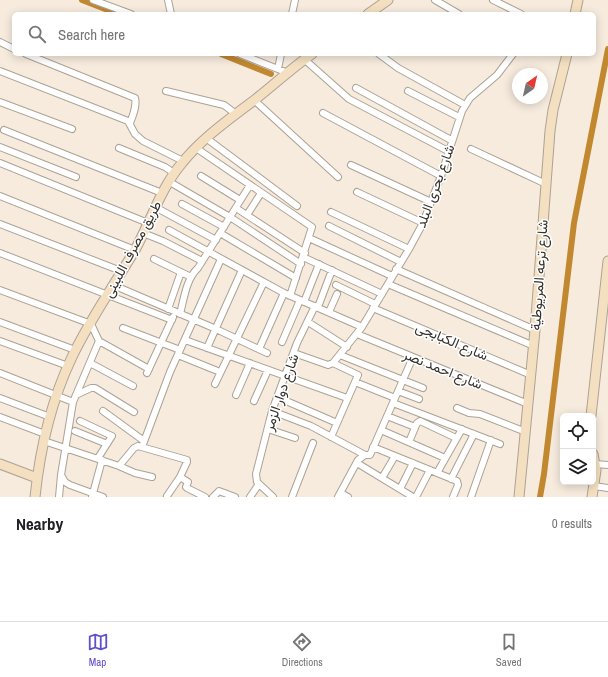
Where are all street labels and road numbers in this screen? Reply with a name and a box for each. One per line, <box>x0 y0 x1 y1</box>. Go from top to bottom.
street label: شارع بحرى البلد <box>412 142 460 231</box>
street label: طريق مصرف اللبينى <box>99 197 165 301</box>
street label: شارع ترعه المريوطية <box>526 219 554 331</box>
street label: شارع الكبابجى <box>412 318 491 366</box>
street label: شارع احمد نصر <box>399 345 485 395</box>
street label: شارع دوار الزمر <box>259 351 304 434</box>

